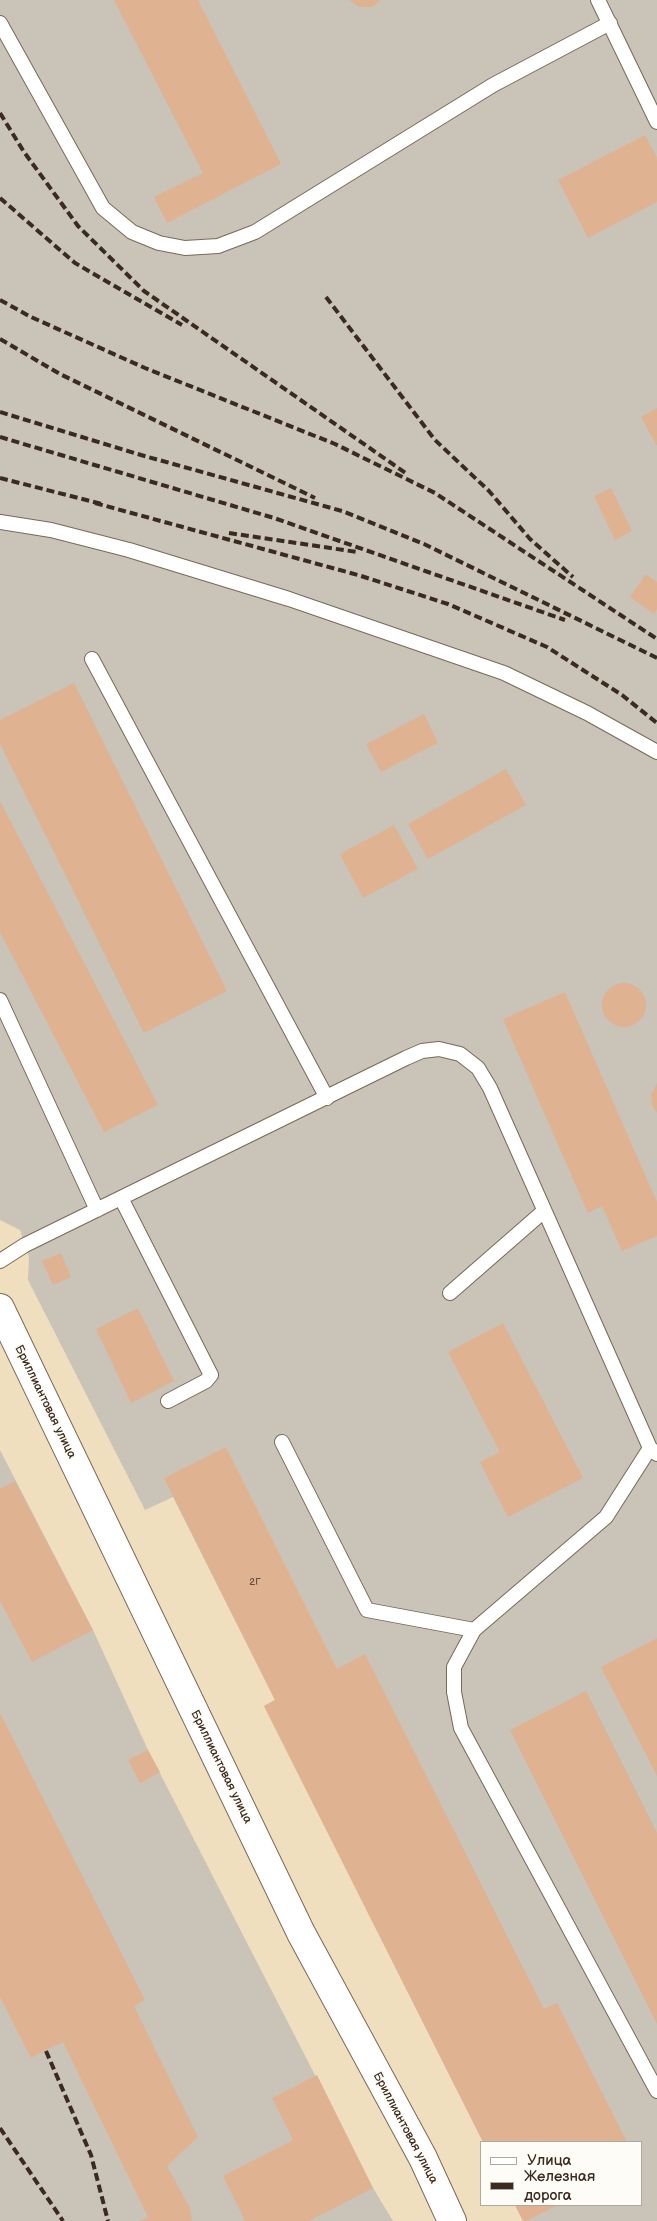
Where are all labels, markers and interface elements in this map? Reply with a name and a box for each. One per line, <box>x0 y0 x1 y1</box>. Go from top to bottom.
street label: Бриллиантовая улица <box>11 1343 79 1461</box>
house number: 2Г <box>249 1576 261 1588</box>
street label: Бриллиантовая улица <box>187 1708 255 1826</box>
street label: Бриллиантовая улица <box>370 2070 440 2186</box>
legend <box>480 2141 642 2206</box>
text: Улица <box>527 2151 571 2170</box>
text: Железная дорога <box>524 2167 595 2205</box>

